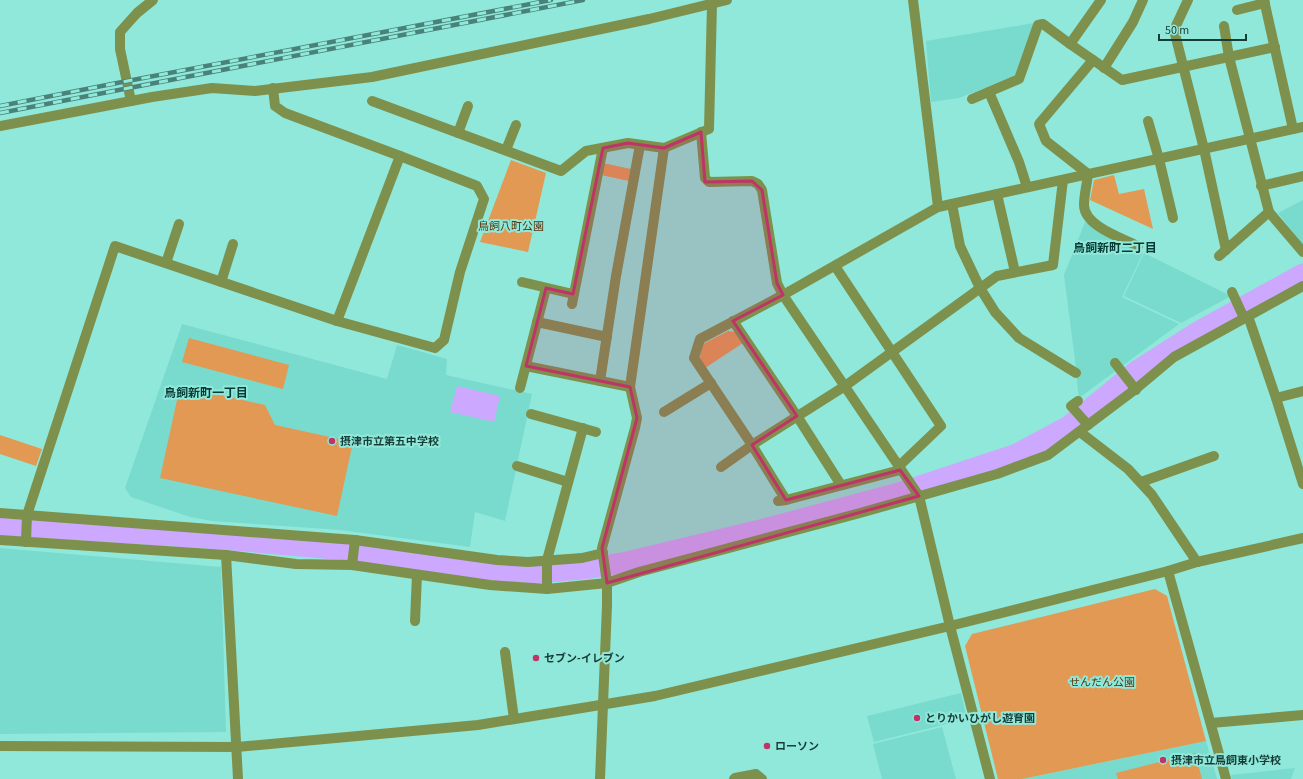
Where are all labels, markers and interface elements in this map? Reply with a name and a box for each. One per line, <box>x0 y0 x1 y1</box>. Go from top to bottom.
scale bar <box>1159 16 1246 42</box>
text: 50 m <box>1165 22 1189 39</box>
park label: 鳥飼八町公園 <box>478 219 544 234</box>
district label: 鳥飼新町二丁目 <box>1073 240 1157 257</box>
district label: 鳥飼新町一丁目 <box>164 385 248 402</box>
place label: 摂津市立第五中学校 <box>340 434 439 449</box>
marker: 摂津市立第五中学校 <box>327 436 337 446</box>
place label: セブン-イレブン <box>544 651 625 666</box>
marker: セブン-イレブン <box>531 653 541 663</box>
park label: せんだん公園 <box>1069 675 1135 690</box>
place label: とりかいひがし遊育園 <box>925 711 1035 726</box>
marker: とりかいひがし遊育園 <box>912 713 922 723</box>
place label: ローソン <box>775 739 819 754</box>
marker: ローソン <box>762 741 772 751</box>
place label: 摂津市立鳥飼東小学校 <box>1171 753 1281 768</box>
marker: 摂津市立鳥飼東小学校 <box>1158 755 1168 765</box>

